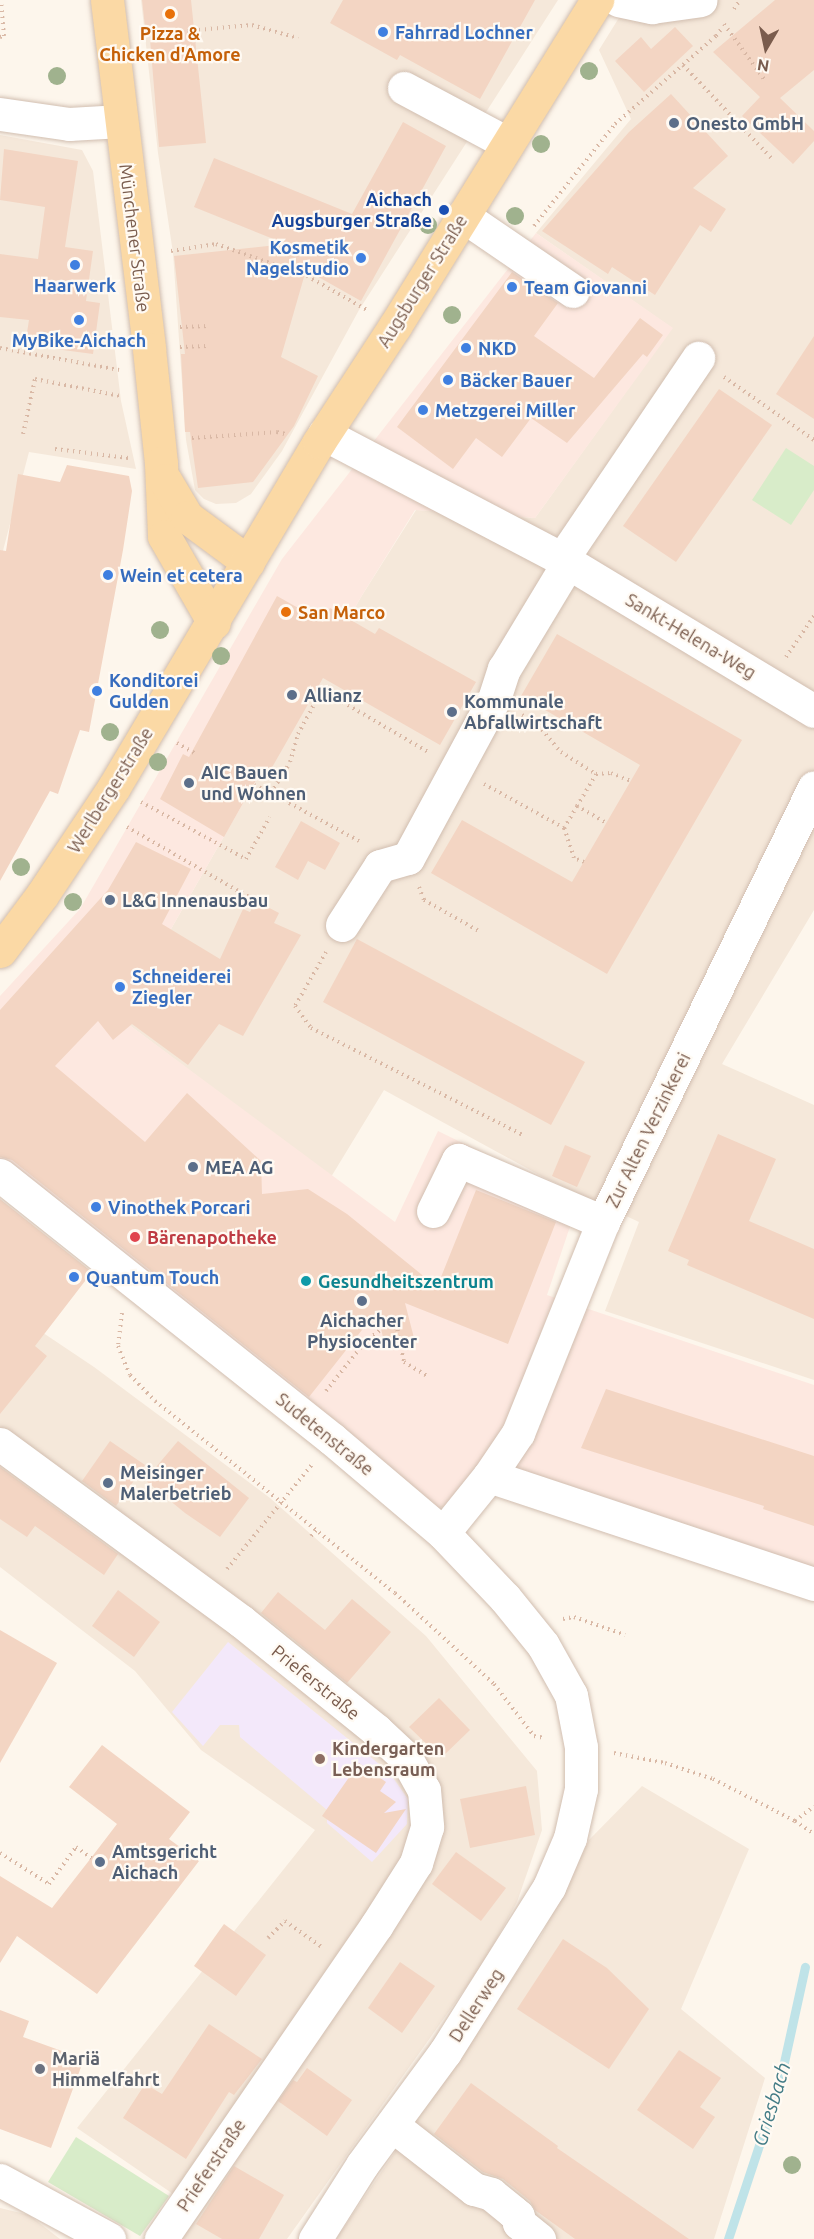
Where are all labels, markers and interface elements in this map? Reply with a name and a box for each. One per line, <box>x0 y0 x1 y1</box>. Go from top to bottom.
marker: Pizza & Chicken d'Amore <box>163 7 177 21</box>
north arrow <box>736 18 796 78</box>
place label: Fahrrad Lochner <box>395 21 533 43</box>
place label: Pizza & Chicken d'Amore <box>99 23 241 66</box>
marker: Fahrrad Lochner <box>376 25 390 39</box>
text: N <box>756 56 770 76</box>
place label: Onesto GmbH <box>686 112 804 134</box>
marker: Onesto GmbH <box>667 116 681 130</box>
street label: Münchener Straße <box>115 163 155 313</box>
place label: Aichach Augsburger Straße <box>272 189 432 232</box>
marker: Aichach Augsburger Straße <box>437 203 451 217</box>
street label: Augsburger Straße <box>372 211 472 351</box>
place label: Kosmetik Nagelstudio <box>246 237 349 280</box>
marker: Kosmetik Nagelstudio <box>354 251 368 265</box>
marker: Haarwerk <box>68 258 82 272</box>
place label: Haarwerk <box>34 274 116 296</box>
place label: Team Giovanni <box>524 276 647 298</box>
marker: Team Giovanni <box>505 280 519 294</box>
marker: MyBike-Aichach <box>72 313 86 327</box>
place label: MyBike-Aichach <box>12 329 146 351</box>
place label: NKD <box>478 337 517 359</box>
marker: NKD <box>459 341 473 355</box>
place label: Bäcker Bauer <box>460 369 572 391</box>
marker: Bäcker Bauer <box>441 373 455 387</box>
place label: Metzgerei Miller <box>435 399 575 421</box>
marker: Metzgerei Miller <box>416 403 430 417</box>
place label: Wein et cetera <box>120 564 243 586</box>
marker: Wein et cetera <box>101 568 115 582</box>
street label: Sankt-Helena-Weg <box>622 589 760 683</box>
place label: San Marco <box>298 601 385 623</box>
marker: San Marco <box>279 605 293 619</box>
place label: Konditorei Gulden <box>109 670 198 712</box>
marker: Konditorei Gulden <box>90 684 104 698</box>
place label: Allianz <box>304 684 362 706</box>
marker: Allianz <box>285 688 299 702</box>
place label: Kommunale Abfallwirtschaft <box>464 691 602 734</box>
marker: Kommunale Abfallwirtschaft <box>445 705 459 719</box>
street label: Werlbergerstraße <box>63 723 157 857</box>
place label: AIC Bauen und Wohnen <box>201 762 306 804</box>
marker: AIC Bauen und Wohnen <box>182 776 196 790</box>
place label: L&G Innenausbau <box>122 889 268 911</box>
marker: L&G Innenausbau <box>103 893 117 907</box>
place label: Schneiderei Ziegler <box>132 966 231 1008</box>
marker: Schneiderei Ziegler <box>113 980 127 994</box>
street label: Zur Alten Verzinkerei <box>601 1049 695 1211</box>
place label: MEA AG <box>205 1156 273 1178</box>
marker: MEA AG <box>186 1160 200 1174</box>
place label: Vinothek Porcari <box>108 1196 250 1218</box>
marker: Vinothek Porcari <box>89 1200 103 1214</box>
place label: Bärenapotheke <box>147 1226 277 1248</box>
marker: Bärenapotheke <box>128 1230 142 1244</box>
place label: Quantum Touch <box>86 1266 219 1288</box>
marker: Quantum Touch <box>67 1270 81 1284</box>
place label: Gesundheitszentrum <box>318 1270 494 1292</box>
marker: Gesundheitszentrum <box>299 1274 313 1288</box>
marker: Aichacher Physiocenter <box>355 1294 369 1308</box>
place label: Aichacher Physiocenter <box>307 1310 417 1352</box>
street label: Sudetenstraße <box>272 1388 378 1480</box>
place label: Meisinger Malerbetrieb <box>120 1462 231 1504</box>
marker: Meisinger Malerbetrieb <box>101 1476 115 1490</box>
street label: Prieferstraße <box>268 1640 364 1724</box>
place label: Kindergarten Lebensraum <box>332 1738 444 1780</box>
marker: Kindergarten Lebensraum <box>313 1752 327 1766</box>
place label: Amtsgericht Aichach <box>112 1841 217 1884</box>
marker: Amtsgericht Aichach <box>93 1855 107 1869</box>
street label: Dellerweg <box>444 1964 508 2046</box>
place label: Mariä Himmelfahrt <box>52 2048 160 2090</box>
water label: Griesbach <box>747 2059 795 2149</box>
marker: Mariä Himmelfahrt <box>33 2062 47 2076</box>
street label: Prieferstraße <box>172 2115 250 2215</box>

